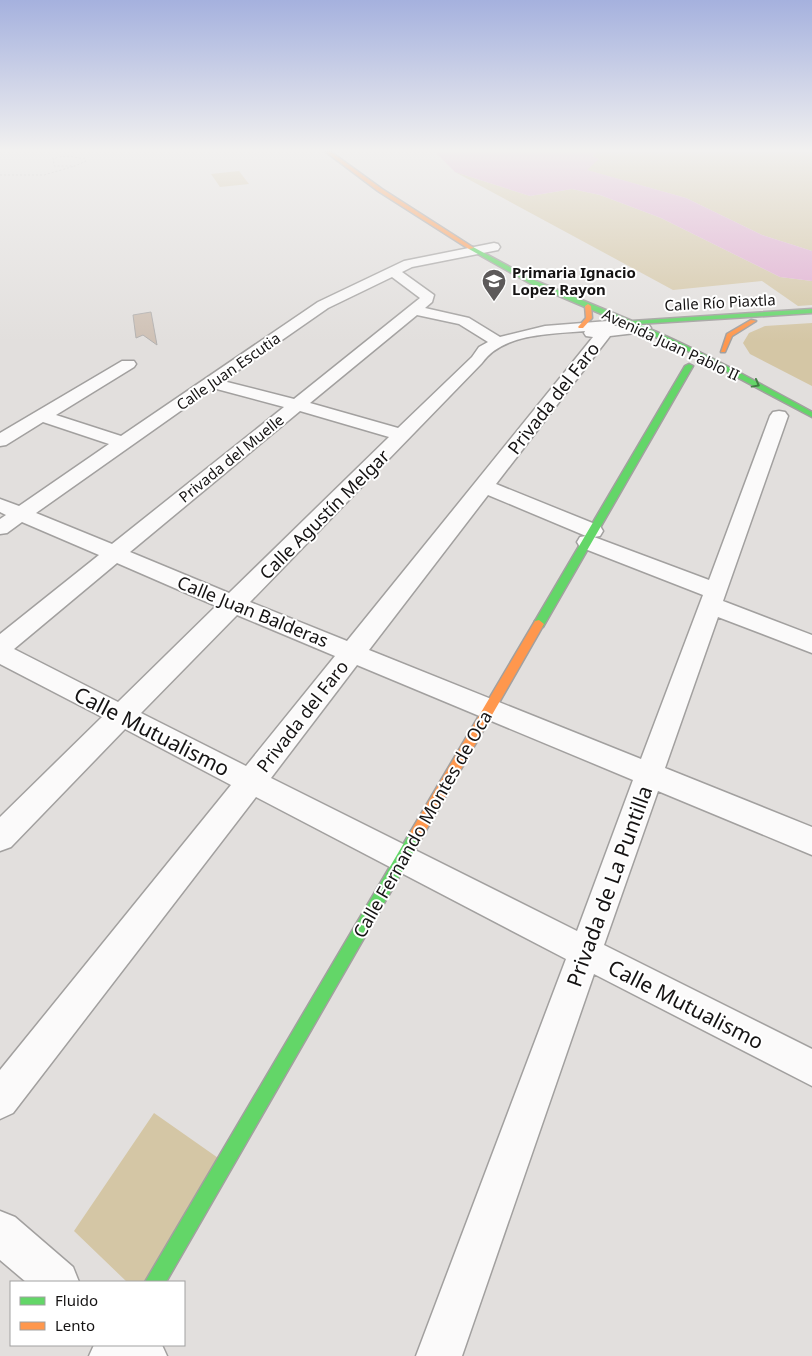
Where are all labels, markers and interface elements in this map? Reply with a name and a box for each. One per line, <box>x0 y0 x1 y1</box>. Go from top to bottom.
place label: Primaria Ignacio Lopez Rayon <box>512 262 636 299</box>
school or university icon: Primaria Ignacio Lopez Rayon <box>481 268 507 302</box>
street label: Calle Río Piaxtla <box>664 289 776 315</box>
street label: Avenida Juan Pablo II <box>599 303 743 385</box>
street label: Calle Juan Escutia <box>172 328 284 414</box>
street label: Privada del Faro <box>502 337 604 459</box>
one-way arrow <box>751 377 760 387</box>
street label: Privada del Muelle <box>174 409 288 507</box>
street label: Calle Agustín Melgar <box>254 443 395 584</box>
street label: Calle Juan Balderas <box>174 570 332 652</box>
street label: Privada del Faro <box>251 655 353 777</box>
street label: Calle Mutualismo <box>70 680 234 782</box>
street label: Calle Fernando Montes de Oca <box>347 706 497 942</box>
street label: Privada de La Puntilla <box>560 782 658 990</box>
street label: Calle Mutualismo <box>604 953 768 1055</box>
legend <box>10 1281 185 1346</box>
text: Fluido <box>55 1290 98 1310</box>
text: Lento <box>55 1315 95 1335</box>

